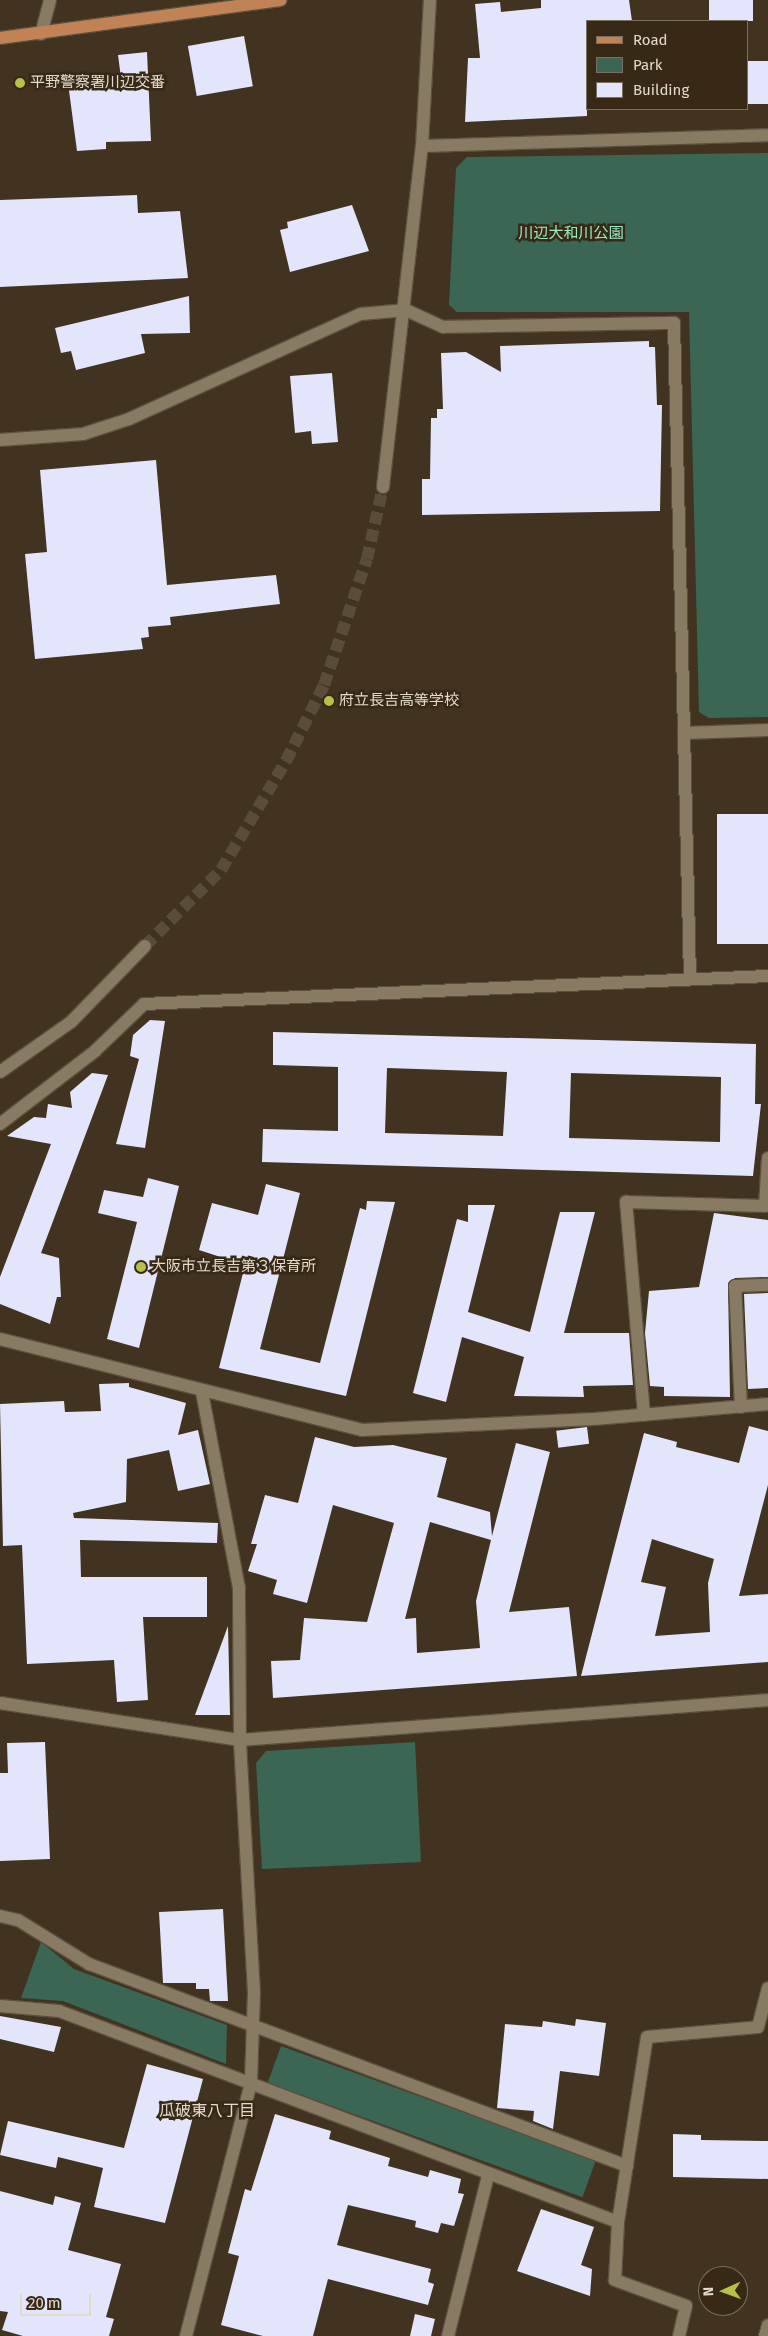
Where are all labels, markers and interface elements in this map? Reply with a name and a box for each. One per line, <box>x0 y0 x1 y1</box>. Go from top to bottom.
legend <box>586 20 748 110</box>
text: Road <box>633 31 668 49</box>
text: Park <box>633 56 663 74</box>
place label: 平野警察署川辺交番 <box>30 74 165 92</box>
marker: 平野警察署川辺交番 <box>14 77 26 89</box>
text: Building <box>633 81 689 99</box>
park label: 川辺大和川公園 <box>519 225 623 243</box>
place label: 府立長吉高等学校 <box>339 692 459 710</box>
marker: 府立長吉高等学校 <box>323 695 335 707</box>
place label: 大阪市立長吉第３保育所 <box>151 1258 316 1276</box>
marker: 大阪市立長吉第３保育所 <box>135 1261 147 1273</box>
district label: 瓜破東八丁目 <box>159 2101 255 2121</box>
north arrow <box>698 2266 748 2316</box>
scale bar <box>22 2284 94 2316</box>
text: N <box>700 2287 717 2296</box>
text: 20 m <box>28 2294 61 2312</box>

